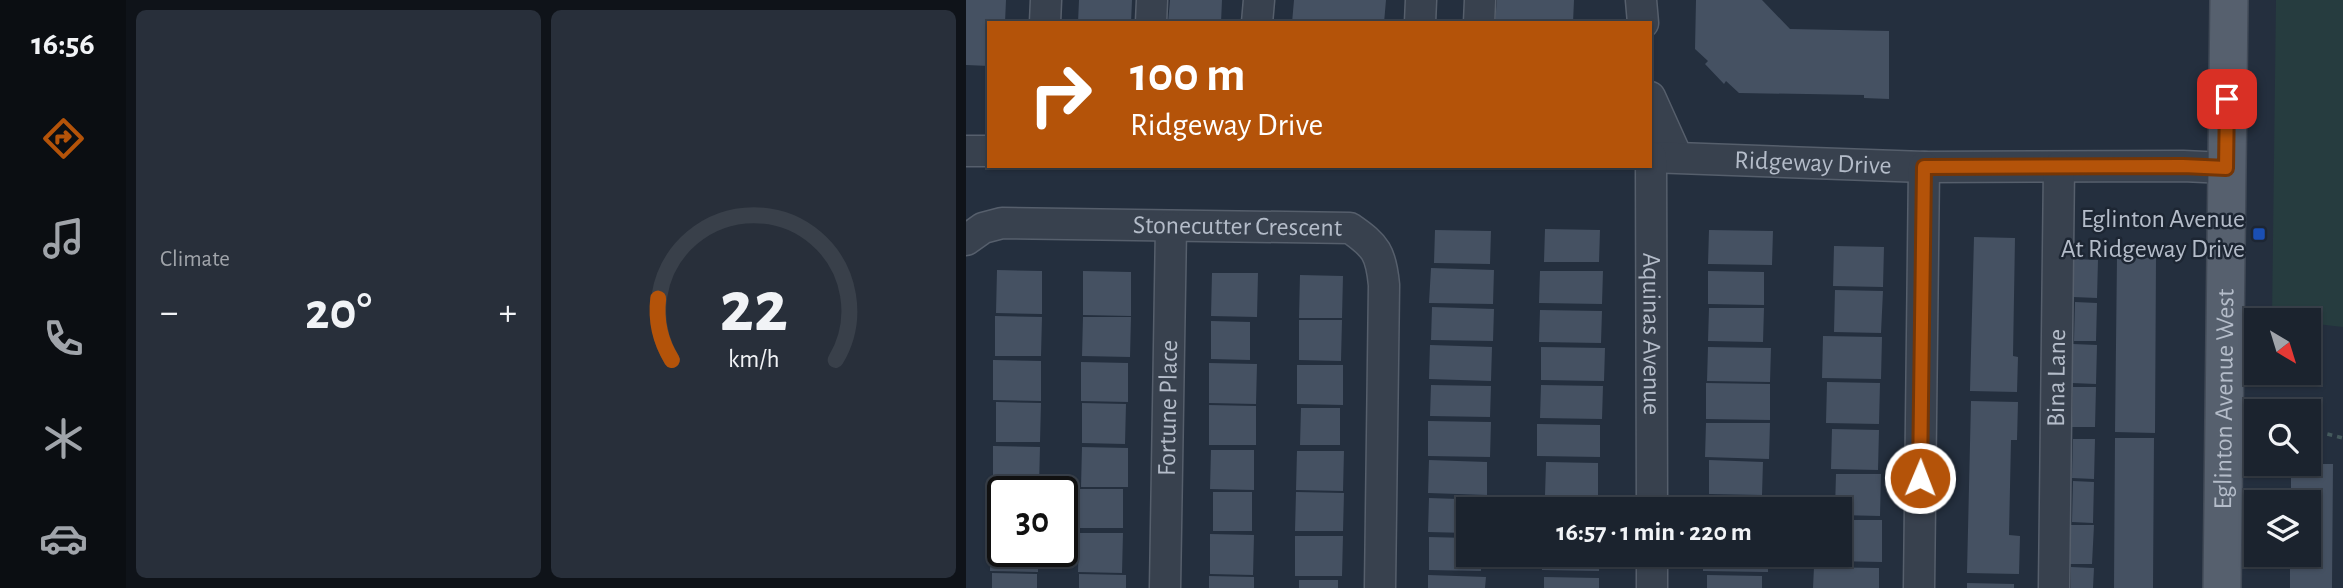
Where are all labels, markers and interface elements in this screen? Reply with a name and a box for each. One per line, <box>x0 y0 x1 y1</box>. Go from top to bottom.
text: 16:56 <box>31 28 95 60</box>
icon: right <box>1015 49 1106 140</box>
text: 100 m <box>1130 51 1246 100</box>
pin <box>2197 69 2257 129</box>
icon: arrive <box>2208 80 2246 118</box>
text: Ridgeway Drive <box>1130 109 1323 141</box>
icon: directions <box>39 114 88 163</box>
street label: Ridgeway Drive <box>1734 147 1892 179</box>
place label: Eglinton Avenue At Ridgeway Drive <box>2061 206 2245 262</box>
street label: Stonecutter Crescent <box>1133 212 1342 241</box>
icon: music <box>39 214 88 263</box>
marker: Eglinton Avenue At Ridgeway Drive <box>2251 226 2267 242</box>
text: Climate <box>160 248 230 271</box>
street label: Aquinas Avenue <box>1638 253 1665 415</box>
text: 22 <box>719 272 788 345</box>
text: 20° <box>305 286 372 338</box>
street label: Eglinton Avenue West <box>2210 289 2239 509</box>
text: − <box>160 294 178 332</box>
text: + <box>499 294 517 332</box>
north arrow <box>2244 308 2320 385</box>
map controls <box>2244 308 2321 567</box>
icon: phone <box>39 314 88 363</box>
street label: Bina Lane <box>2043 329 2070 427</box>
street label: Fortune Place <box>1154 340 1182 476</box>
text: km/h <box>728 347 779 372</box>
button: search <box>2244 399 2321 476</box>
icon: climate <box>39 414 88 463</box>
position arrow <box>1883 441 1957 515</box>
speed limit sign: 30 <box>987 476 1078 567</box>
button: layers <box>2244 490 2321 567</box>
icon: car <box>39 514 88 563</box>
text: 16:57 · 1 min · 220 m <box>1556 519 1752 545</box>

